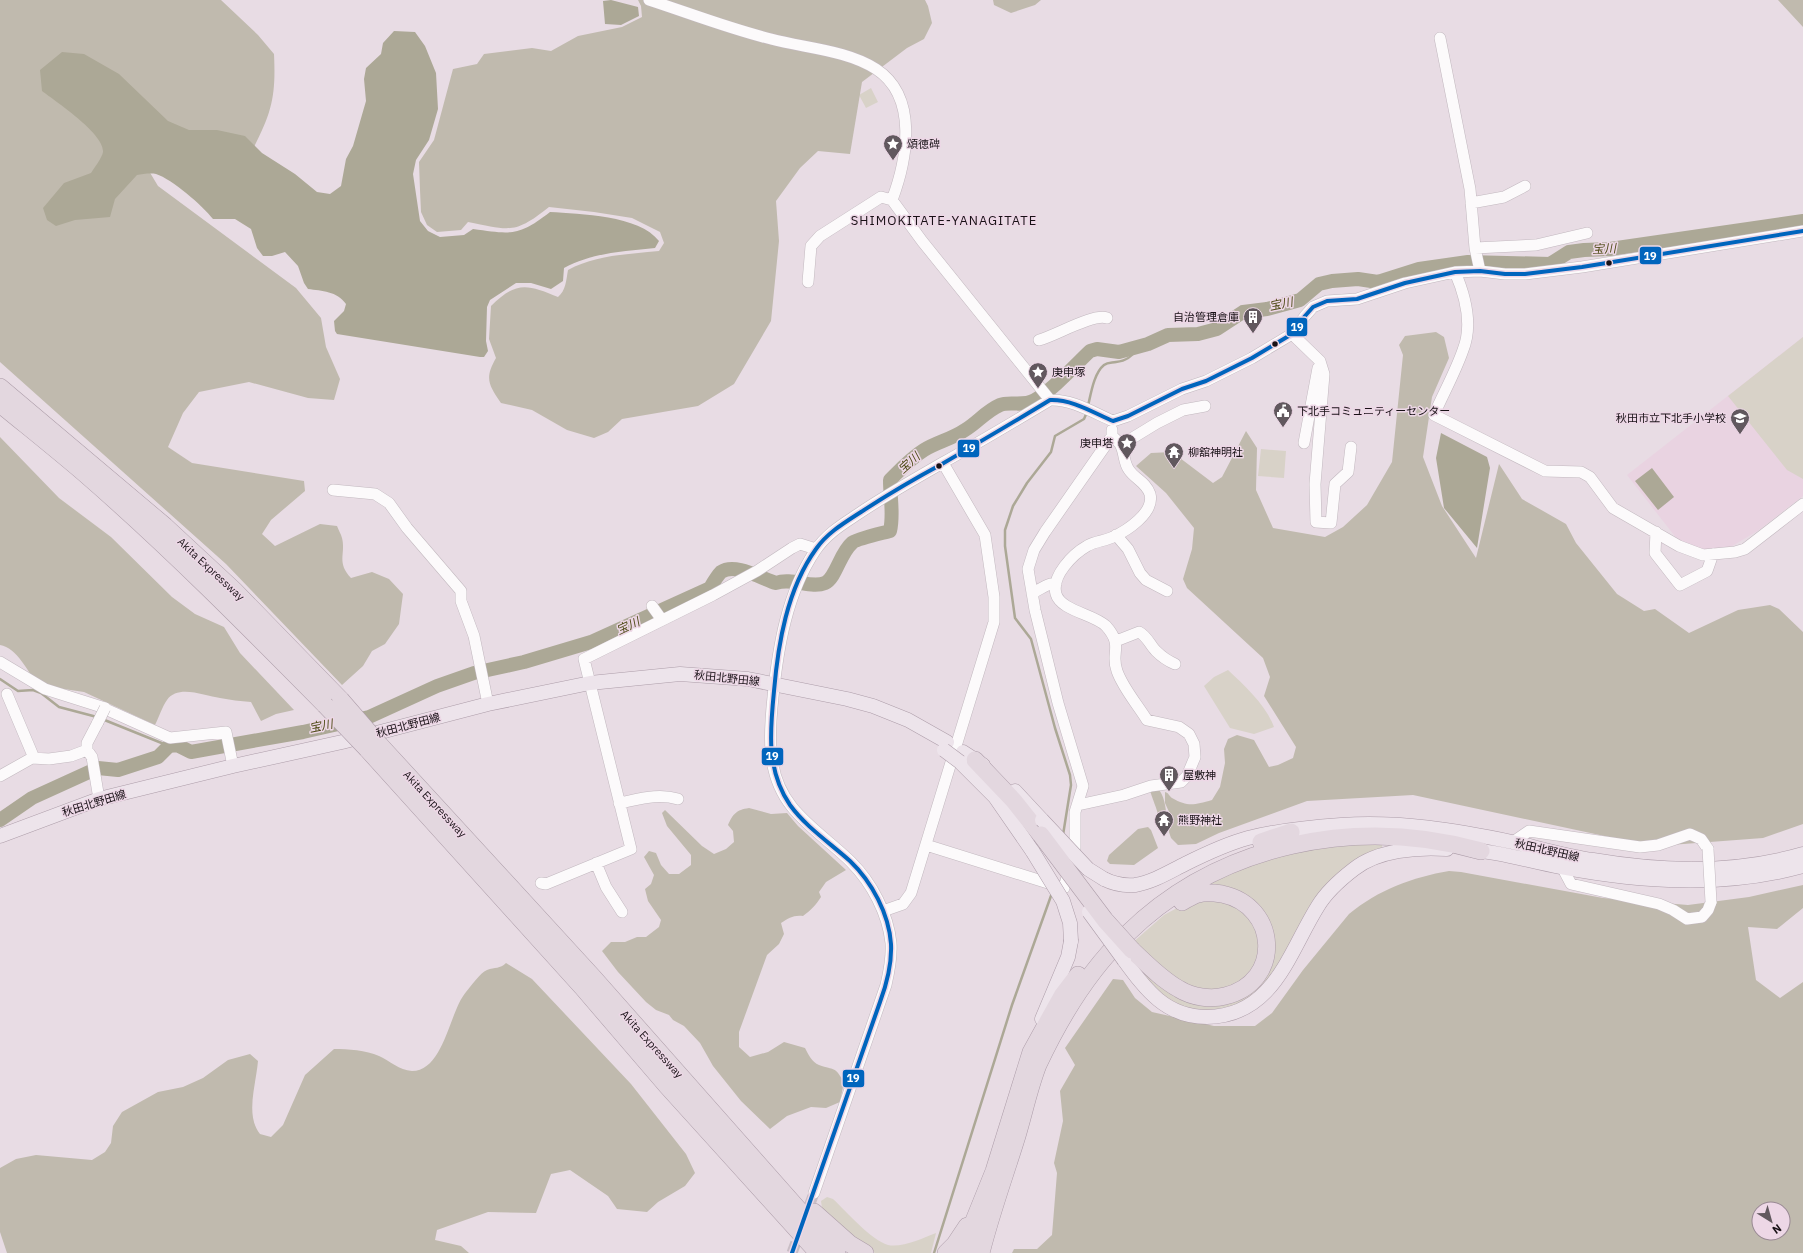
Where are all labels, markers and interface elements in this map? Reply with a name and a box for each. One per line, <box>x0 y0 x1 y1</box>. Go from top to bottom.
place icon: 頌徳碑 <box>882 133 904 161</box>
place label: 頌徳碑 <box>907 137 940 151</box>
district label: SHIMOKITATE-YANAGITATE <box>851 212 1037 229</box>
water label: 宝川 <box>1592 240 1618 257</box>
line badge: 19 <box>1639 246 1662 265</box>
text: 19 <box>1643 249 1657 263</box>
unlabelled marker <box>1604 258 1614 268</box>
water label: 宝川 <box>1268 293 1296 313</box>
building icon: 自治管理倉庫 <box>1242 306 1264 334</box>
place label: 自治管理倉庫 <box>1173 310 1239 324</box>
line badge: 19 <box>1286 317 1308 337</box>
text: 19 <box>1290 320 1304 334</box>
unlabelled marker <box>1270 339 1280 349</box>
place icon: 庚申塚 <box>1027 361 1049 389</box>
place label: 庚申塚 <box>1052 365 1085 379</box>
public building icon: 下北手コミュニティーセンター <box>1272 400 1294 428</box>
place label: 下北手コミュニティーセンター <box>1297 404 1450 418</box>
school or university icon: 秋田市立下北手小学校 <box>1729 407 1751 435</box>
place label: 秋田市立下北手小学校 <box>1616 411 1726 425</box>
place icon: 庚申塔 <box>1116 432 1138 460</box>
place label: 庚申塔 <box>1080 436 1113 450</box>
line badge: 19 <box>957 439 980 458</box>
text: 19 <box>962 441 976 455</box>
temple icon: 柳舘神明社 <box>1163 441 1185 469</box>
place label: 柳舘神明社 <box>1188 445 1243 459</box>
water label: 宝川 <box>895 448 924 476</box>
unlabelled marker <box>934 461 944 471</box>
street label: Akita Expressway <box>175 534 248 604</box>
water label: 宝川 <box>614 613 644 637</box>
street label: 秋田北野田線 <box>693 668 761 688</box>
street label: 秋田北野田線 <box>374 710 442 740</box>
water label: 宝川 <box>308 715 336 735</box>
line badge: 19 <box>761 747 784 766</box>
text: 19 <box>765 749 779 763</box>
building icon: 屋敷神 <box>1158 764 1180 792</box>
street label: Akita Expressway <box>400 768 470 841</box>
place label: 屋敷神 <box>1183 768 1216 782</box>
street label: 秋田北野田線 <box>60 787 128 819</box>
temple icon: 熊野神社 <box>1153 809 1175 837</box>
place label: 熊野神社 <box>1178 813 1222 827</box>
street label: 秋田北野田線 <box>1513 836 1581 864</box>
street label: Akita Expressway <box>618 1007 686 1081</box>
line badge: 19 <box>842 1069 865 1088</box>
text: 19 <box>846 1071 860 1085</box>
north arrow <box>1751 1201 1791 1241</box>
text: N <box>1770 1221 1784 1237</box>

